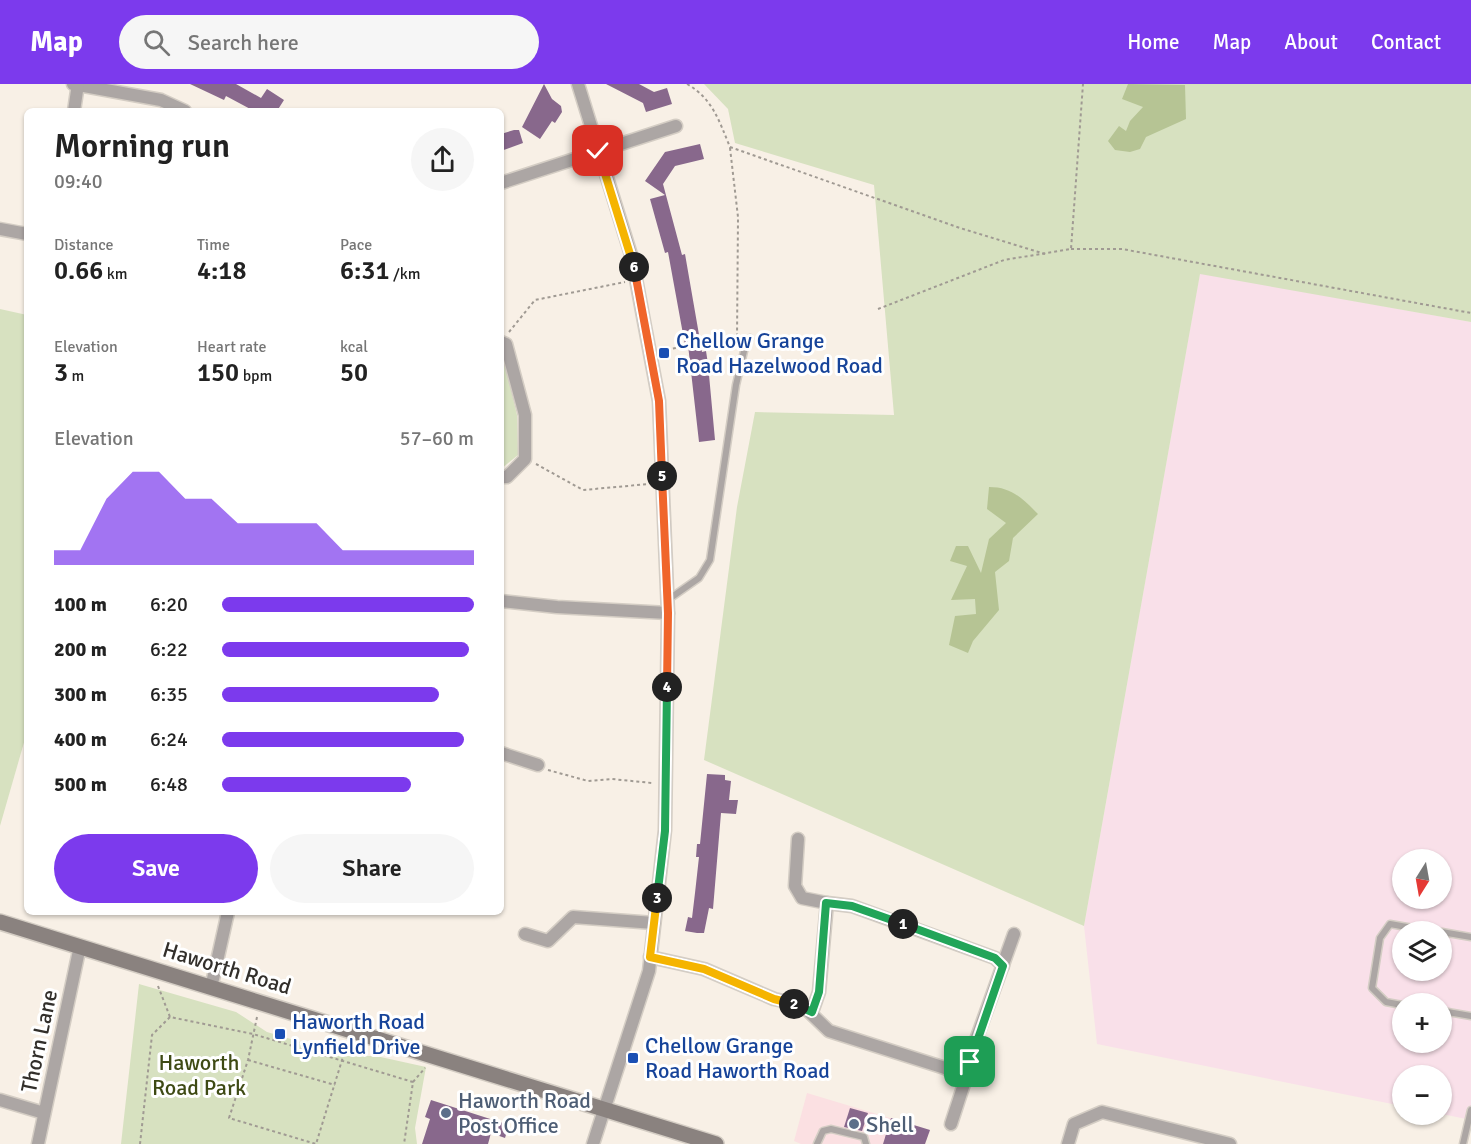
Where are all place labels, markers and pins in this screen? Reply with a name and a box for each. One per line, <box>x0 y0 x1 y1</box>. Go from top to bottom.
pin <box>572 125 623 176</box>
pin: 6 <box>619 252 649 282</box>
place label: Chellow Grange Road Hazelwood Road <box>676 327 883 379</box>
marker: Chellow Grange Road Hazelwood Road <box>657 346 671 360</box>
pin: 5 <box>647 461 677 491</box>
pin: 4 <box>652 672 682 702</box>
pin: 3 <box>642 883 672 913</box>
pin: 1 <box>888 909 918 939</box>
pin: 2 <box>779 989 809 1019</box>
place label: Haworth Road Lynfield Drive <box>292 1008 425 1060</box>
marker: Haworth Road Lynfield Drive <box>273 1027 287 1041</box>
place label: Chellow Grange Road Haworth Road <box>645 1032 830 1084</box>
pin <box>944 1036 995 1087</box>
marker: Chellow Grange Road Haworth Road <box>626 1051 640 1065</box>
place label: Haworth Road Post Office <box>458 1087 591 1139</box>
marker: Haworth Road Post Office <box>439 1106 453 1120</box>
place label: Shell <box>866 1111 914 1138</box>
marker: Shell <box>847 1117 861 1131</box>

